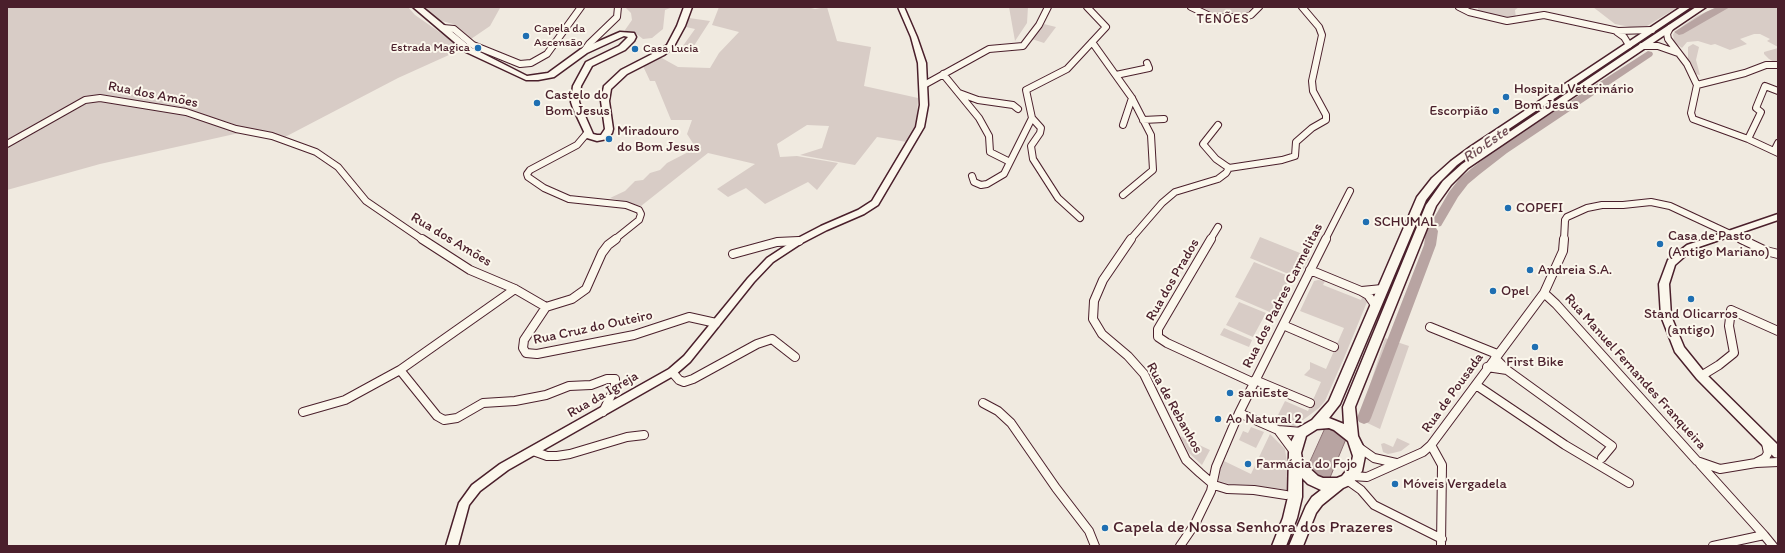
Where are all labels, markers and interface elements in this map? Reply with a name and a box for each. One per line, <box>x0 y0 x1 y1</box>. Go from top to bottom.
district label: TENÕES <box>1196 12 1250 28</box>
place label: Capela da Ascensão <box>534 22 585 50</box>
marker: Capela da Ascensão <box>521 31 531 41</box>
place label: Estrada Magica <box>391 41 470 55</box>
place label: Casa Lucia <box>643 42 698 56</box>
marker: Estrada Magica <box>473 43 483 53</box>
marker: Casa Lucia <box>630 44 640 54</box>
street label: Rua dos Amões <box>107 78 199 112</box>
place label: Hospital Veterinário Bom Jesus <box>1514 81 1634 114</box>
place label: Castelo do Bom Jesus <box>545 87 610 120</box>
marker: Hospital Veterinário Bom Jesus <box>1501 92 1511 102</box>
marker: Castelo do Bom Jesus <box>532 98 542 108</box>
place label: Escorpião <box>1430 103 1488 119</box>
marker: Escorpião <box>1491 106 1501 116</box>
place label: Miradouro do Bom Jesus <box>617 123 700 156</box>
water label: Rio Este <box>1460 123 1512 167</box>
marker: Miradouro do Bom Jesus <box>604 134 614 144</box>
place label: COPEFI <box>1516 200 1563 216</box>
marker: COPEFI <box>1503 203 1513 213</box>
street label: Rua dos Amões <box>408 209 494 271</box>
place label: SCHUMAL <box>1374 214 1437 230</box>
marker: SCHUMAL <box>1361 217 1371 227</box>
street label: Rua dos Padres Carmelitas <box>1239 221 1327 371</box>
place label: Casa de Pasto (Antigo Mariano) <box>1668 228 1770 260</box>
street label: Rua dos Prados <box>1143 236 1203 324</box>
marker: Casa de Pasto (Antigo Mariano) <box>1655 239 1665 249</box>
place label: Andreia S.A. <box>1538 262 1612 278</box>
marker: Andreia S.A. <box>1525 265 1535 275</box>
place label: Opel <box>1501 283 1529 299</box>
marker: Opel <box>1488 286 1498 296</box>
street label: Rua Manuel Fernandes Franqueira <box>1561 291 1709 453</box>
marker: Stand Olicarros (antigo) <box>1686 294 1696 304</box>
place label: Stand Olicarros (antigo) <box>1644 306 1738 338</box>
street label: Rua Cruz do Outeiro <box>532 307 654 349</box>
marker: First Bike <box>1530 342 1540 352</box>
street label: Rua de Pousada <box>1418 350 1488 436</box>
place label: First Bike <box>1506 354 1564 370</box>
street label: Rua de Rebanhos <box>1142 360 1206 456</box>
street label: Rua da Igreja <box>565 368 641 422</box>
place label: saniEste <box>1238 385 1289 401</box>
marker: saniEste <box>1225 388 1235 398</box>
place label: Ao Natural 2 <box>1226 411 1302 427</box>
marker: Ao Natural 2 <box>1213 414 1223 424</box>
place label: Farmácia do Fojo <box>1256 456 1357 472</box>
marker: Farmácia do Fojo <box>1243 459 1253 469</box>
place label: Móveis Vergadela <box>1403 476 1507 492</box>
marker: Móveis Vergadela <box>1390 479 1400 489</box>
place label: Capela de Nossa Senhora dos Prazeres <box>1113 518 1393 538</box>
marker: Capela de Nossa Senhora dos Prazeres <box>1100 523 1110 533</box>

